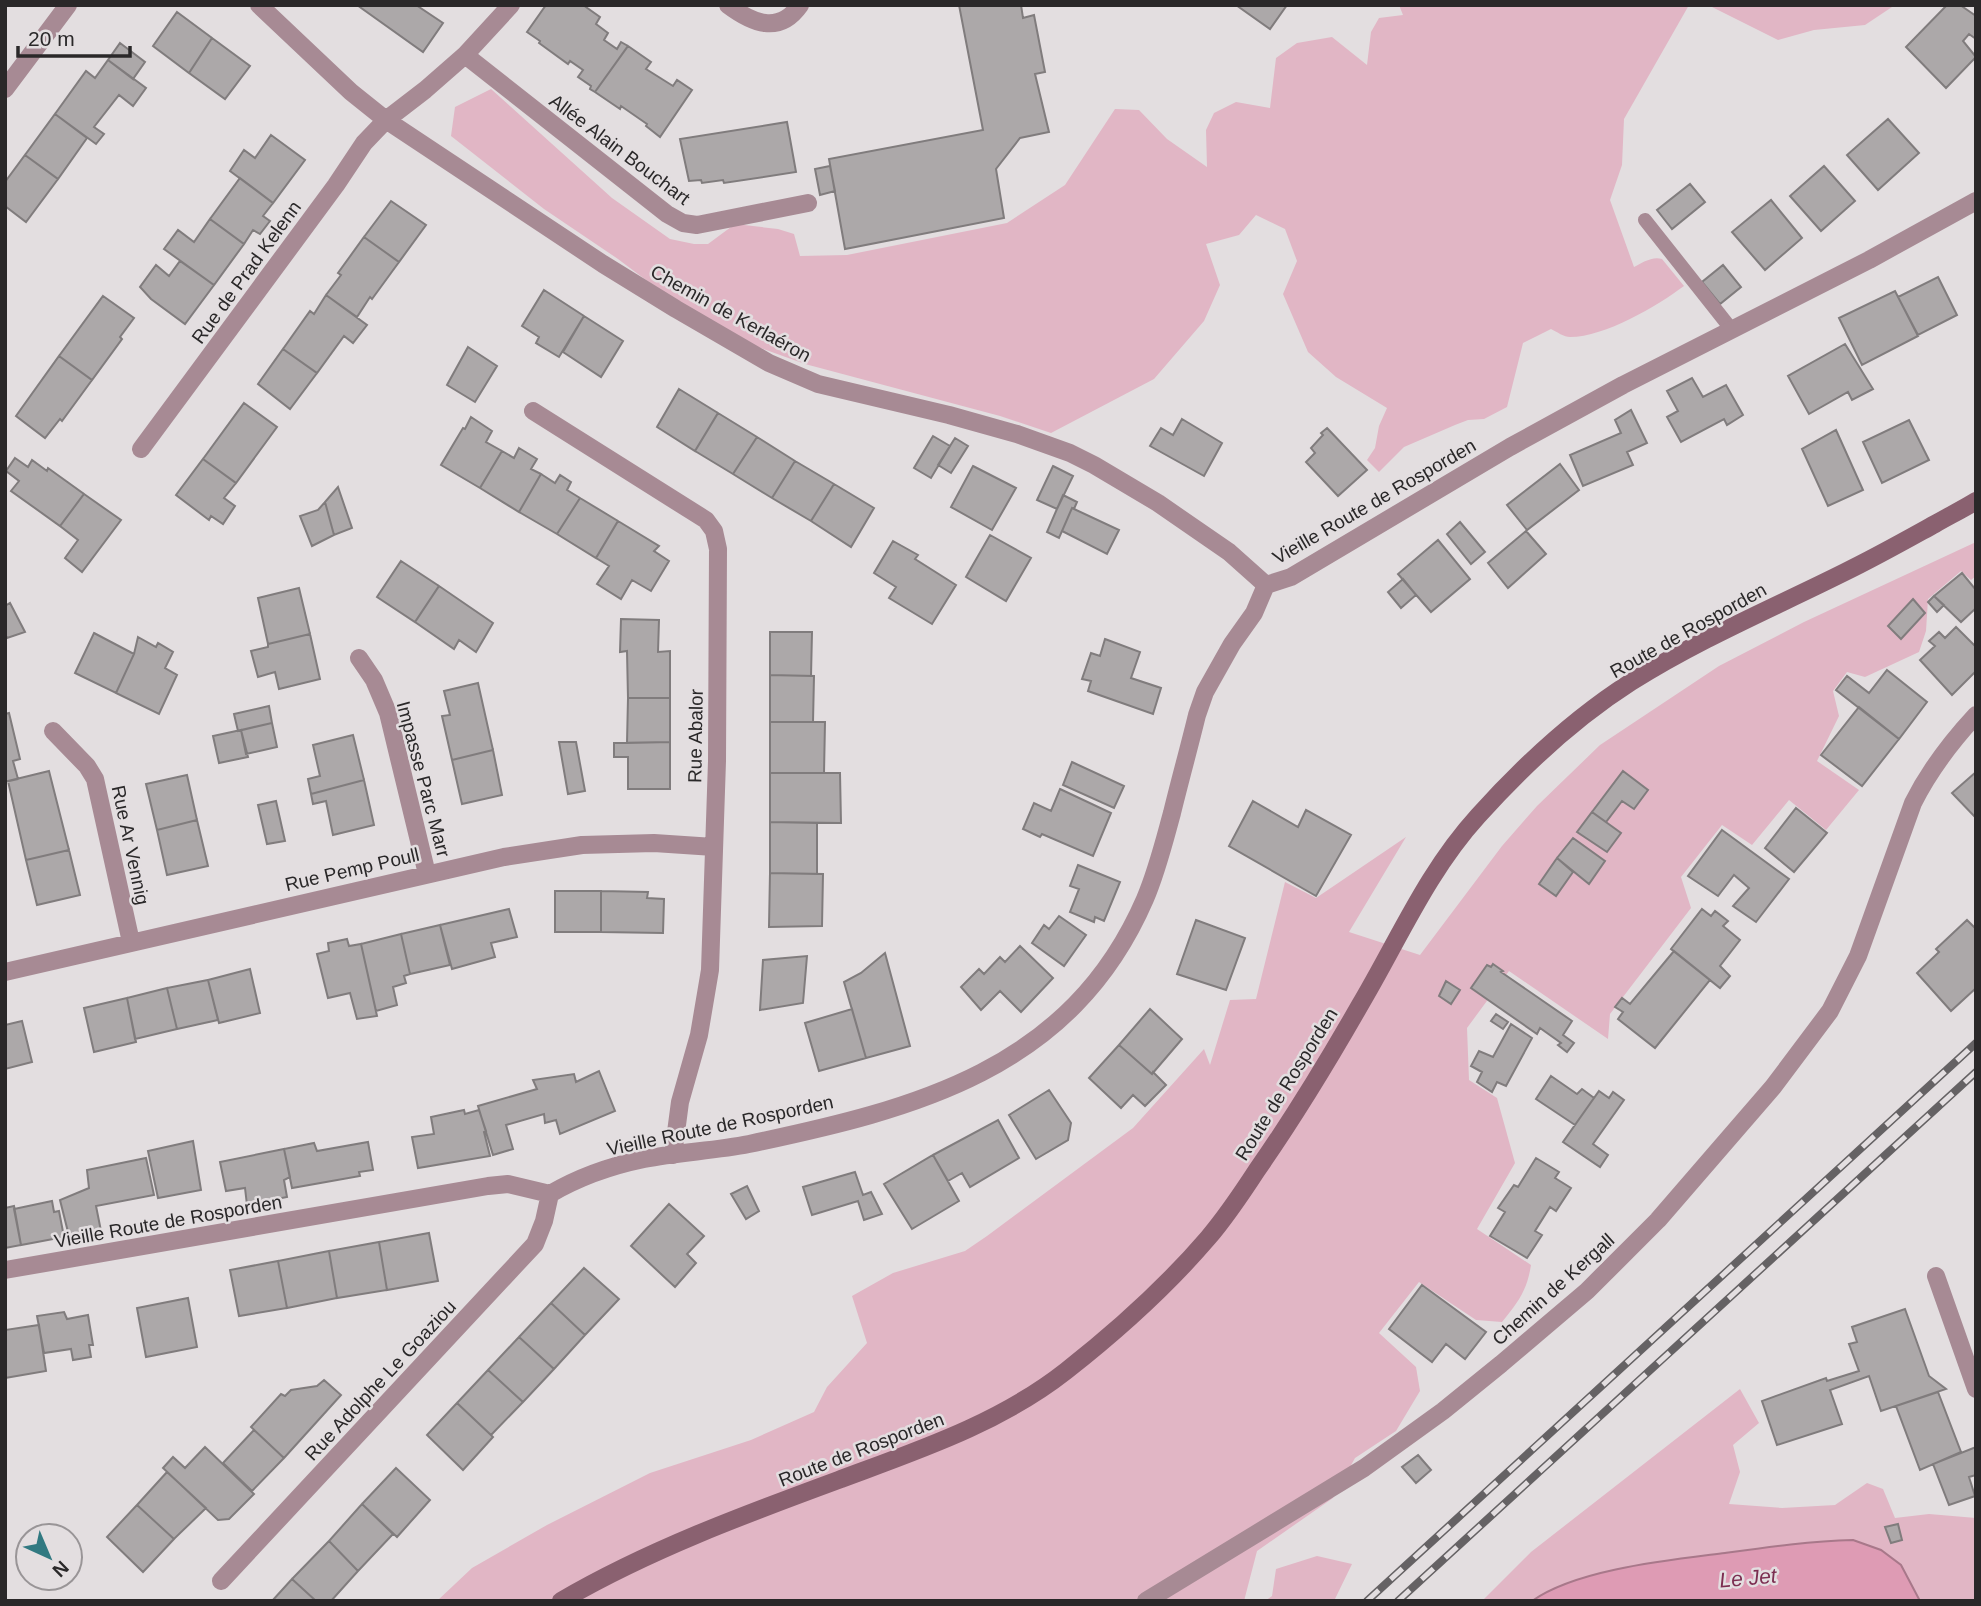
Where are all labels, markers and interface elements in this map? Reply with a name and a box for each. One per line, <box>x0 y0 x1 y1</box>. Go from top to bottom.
scale bar <box>18 14 130 58</box>
text: 20 m <box>28 27 75 50</box>
street label: Allée Alain Bouchart <box>545 90 694 209</box>
street label: Rue de Prad Kelenn <box>188 197 305 348</box>
street label: Chemin de Kerlaéron <box>647 261 814 366</box>
street label: Vieille Route de Rosporden <box>1269 435 1480 568</box>
street label: Route de Rosporden <box>1606 579 1770 682</box>
street label: Rue Abalor <box>684 688 707 783</box>
street label: Impasse Parc Marr <box>393 699 455 860</box>
street label: Rue Ar Vennig <box>108 784 153 907</box>
street label: Rue Pemp Poull <box>283 844 421 895</box>
street label: Route de Rosporden <box>1231 1004 1342 1164</box>
street label: Vieille Route de Rosporden <box>605 1091 835 1160</box>
street label: Vieille Route de Rosporden <box>53 1191 284 1252</box>
street label: Chemin de Kergall <box>1488 1229 1618 1349</box>
street label: Rue Adolphe Le Goaziou <box>301 1296 460 1465</box>
street label: Route de Rosporden <box>776 1408 947 1491</box>
north arrow <box>14 1522 84 1592</box>
text: N <box>48 1557 73 1581</box>
water label: Le Jet <box>1718 1563 1779 1591</box>

